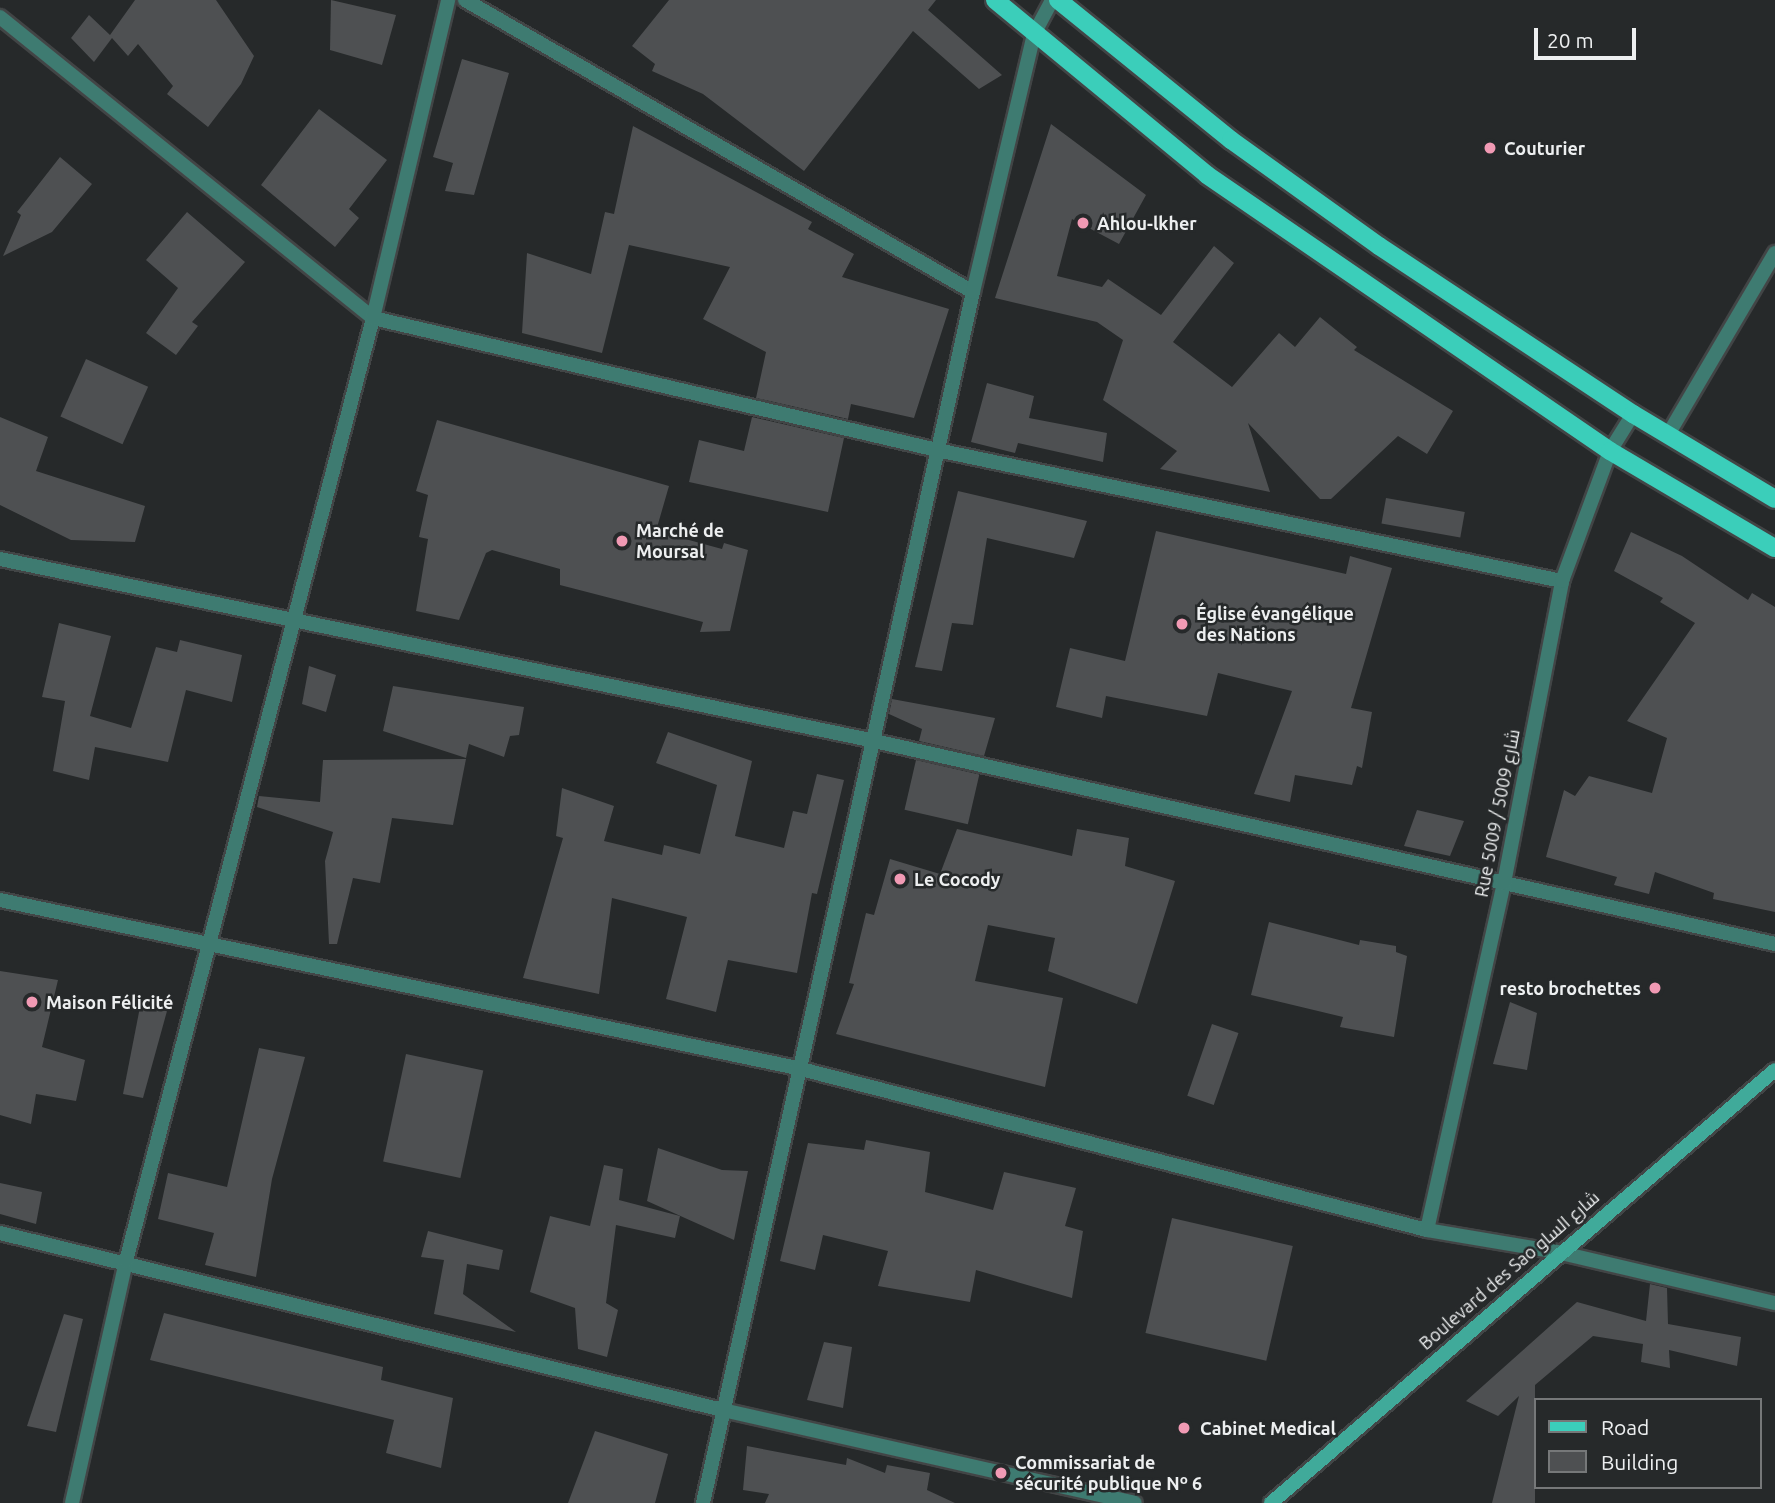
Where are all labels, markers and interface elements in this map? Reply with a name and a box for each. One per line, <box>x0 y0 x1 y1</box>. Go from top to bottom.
scale bar <box>1537 14 1638 58</box>
text: 20 m <box>1547 28 1594 52</box>
place label: Couturier <box>1504 137 1585 159</box>
marker: Couturier <box>1482 140 1498 156</box>
place label: Ahlou-lkher <box>1097 212 1197 234</box>
marker: Ahlou-lkher <box>1075 215 1091 231</box>
place label: Marché de Moursal <box>636 520 724 562</box>
marker: Marché de Moursal <box>614 533 630 549</box>
place label: Église évangélique des Nations <box>1196 603 1354 646</box>
marker: Église évangélique des Nations <box>1174 616 1190 632</box>
street label: Rue 5009 / شارع 5009 <box>1470 727 1524 899</box>
place label: Le Cocody <box>914 868 1000 890</box>
marker: Le Cocody <box>892 871 908 887</box>
place label: resto brochettes <box>1500 977 1641 999</box>
marker: resto brochettes <box>1647 980 1663 996</box>
place label: Maison Félicité <box>46 991 173 1013</box>
marker: Maison Félicité <box>24 994 40 1010</box>
street label: Boulevard des Sao شارع الساو <box>1415 1186 1603 1354</box>
legend <box>1534 1398 1761 1489</box>
text: Road <box>1601 1415 1649 1439</box>
place label: Cabinet Medical <box>1200 1417 1336 1439</box>
marker: Cabinet Medical <box>1174 1418 1194 1438</box>
text: Building <box>1601 1450 1678 1474</box>
place label: Commissariat de sécurité publique Nº 6 <box>1015 1452 1202 1494</box>
marker: Commissariat de sécurité publique Nº 6 <box>993 1465 1009 1481</box>

